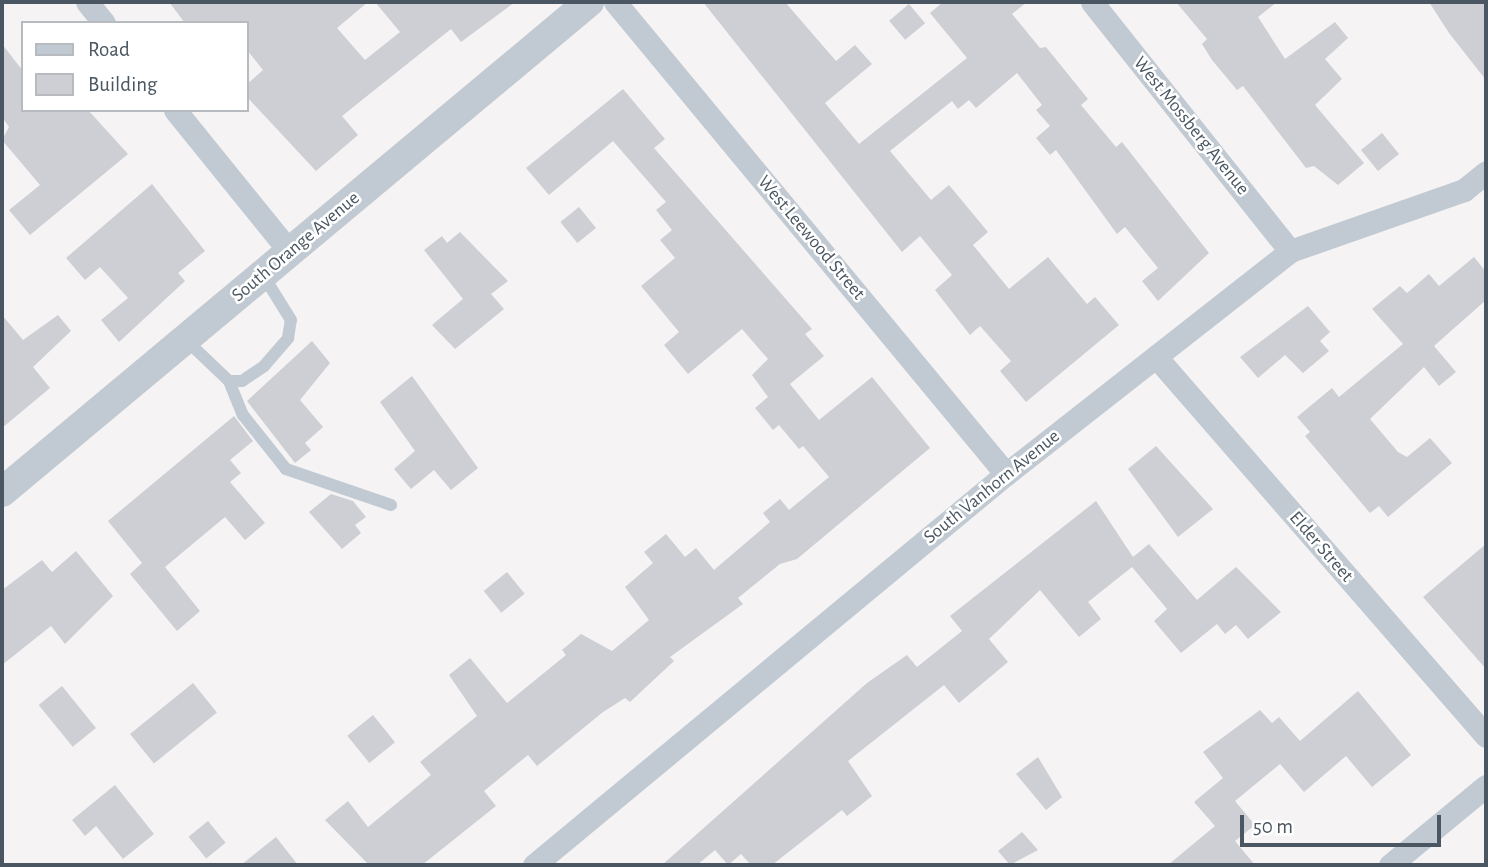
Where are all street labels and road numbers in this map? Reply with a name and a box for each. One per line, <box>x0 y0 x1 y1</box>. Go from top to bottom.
street label: West Mossberg Avenue <box>1128 52 1254 200</box>
street label: West Leewood Street <box>752 171 870 305</box>
street label: South Orange Avenue <box>228 187 364 307</box>
street label: South Vanhorn Avenue <box>919 425 1065 549</box>
street label: Elder Street <box>1284 507 1358 587</box>

